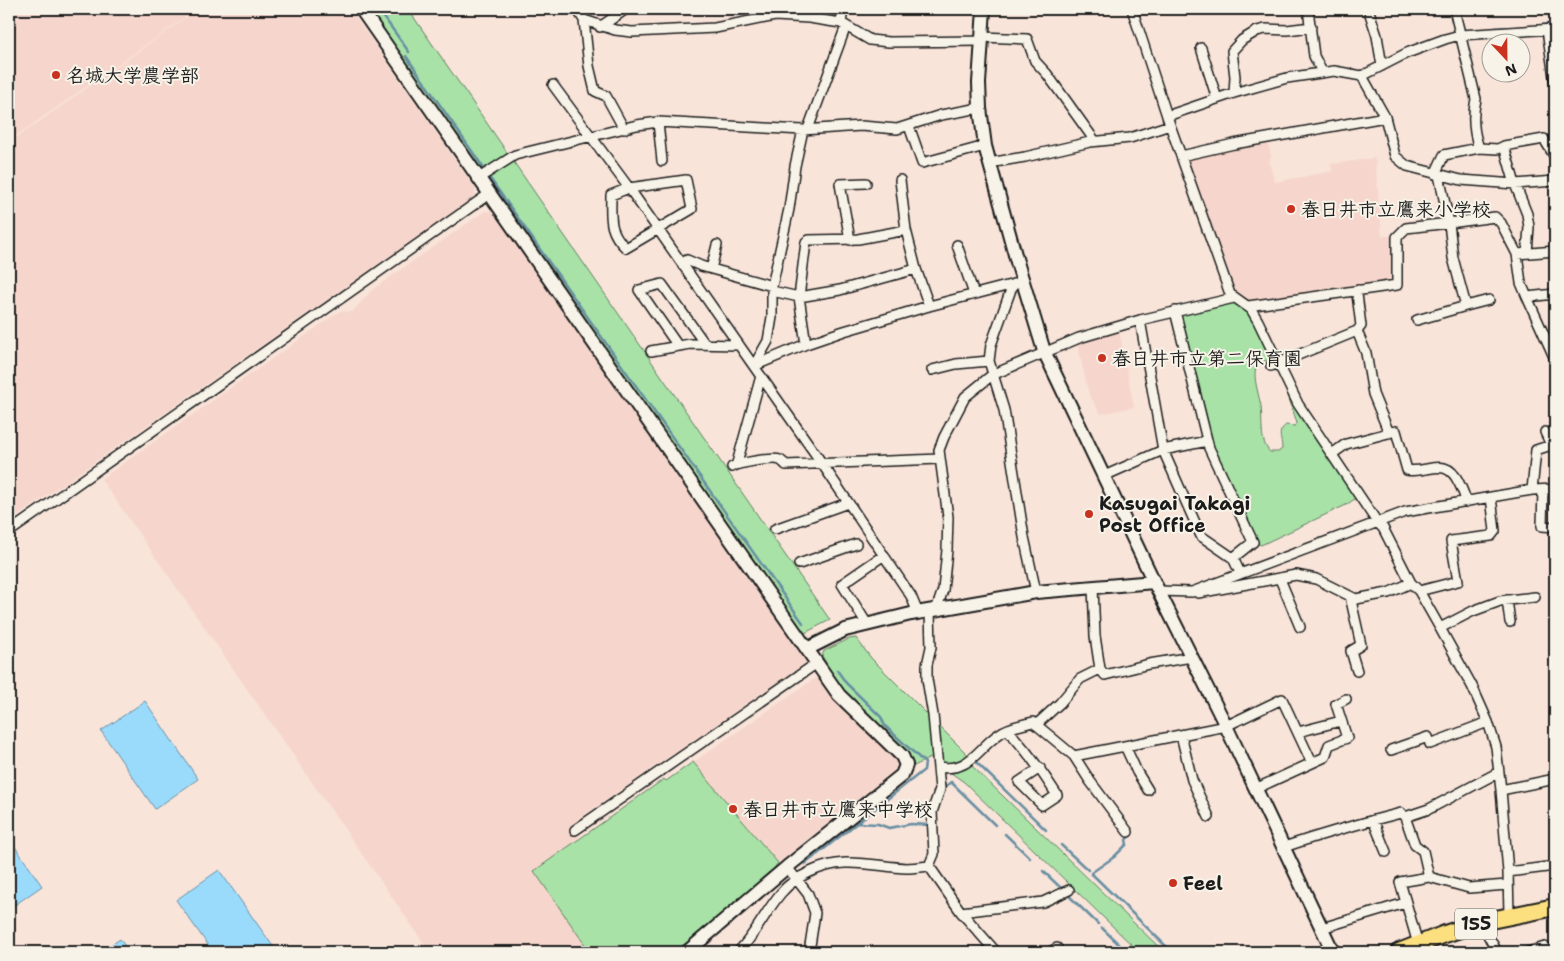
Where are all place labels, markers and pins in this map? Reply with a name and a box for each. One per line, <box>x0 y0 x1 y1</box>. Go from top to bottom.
place label: 名城大学農学部 <box>66 63 199 88</box>
marker: 名城大学農学部 <box>50 69 62 81</box>
place label: 春日井市立鷹来小学校 <box>1301 197 1491 222</box>
marker: 春日井市立鷹来小学校 <box>1285 203 1297 215</box>
place label: 春日井市立第二保育園 <box>1112 346 1302 371</box>
marker: 春日井市立第二保育園 <box>1096 352 1108 364</box>
place label: Kasugai Takagi Post Office <box>1099 491 1250 538</box>
marker: Kasugai Takagi Post Office <box>1083 508 1095 520</box>
place label: 春日井市立鷹来中学校 <box>743 797 933 822</box>
marker: 春日井市立鷹来中学校 <box>727 803 739 815</box>
place label: Feel <box>1183 871 1223 896</box>
marker: Feel <box>1167 877 1179 889</box>

